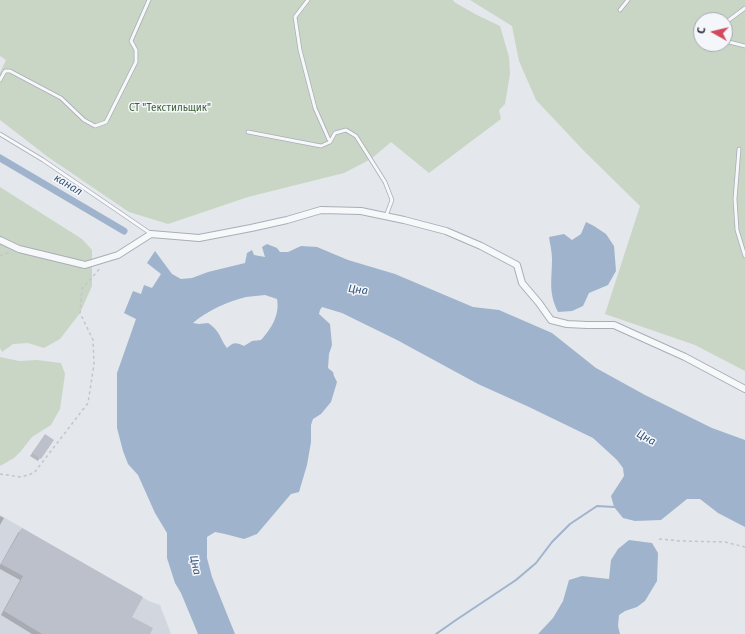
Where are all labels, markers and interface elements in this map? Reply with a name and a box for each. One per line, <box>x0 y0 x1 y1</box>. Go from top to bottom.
north arrow <box>693 12 733 52</box>
text: С <box>695 26 708 34</box>
park label: СТ "Текстильщик" <box>129 102 211 114</box>
water label: канал <box>51 171 85 199</box>
water label: Цна <box>347 282 369 298</box>
water label: Цна <box>634 427 658 449</box>
water label: Цна <box>186 554 204 576</box>

